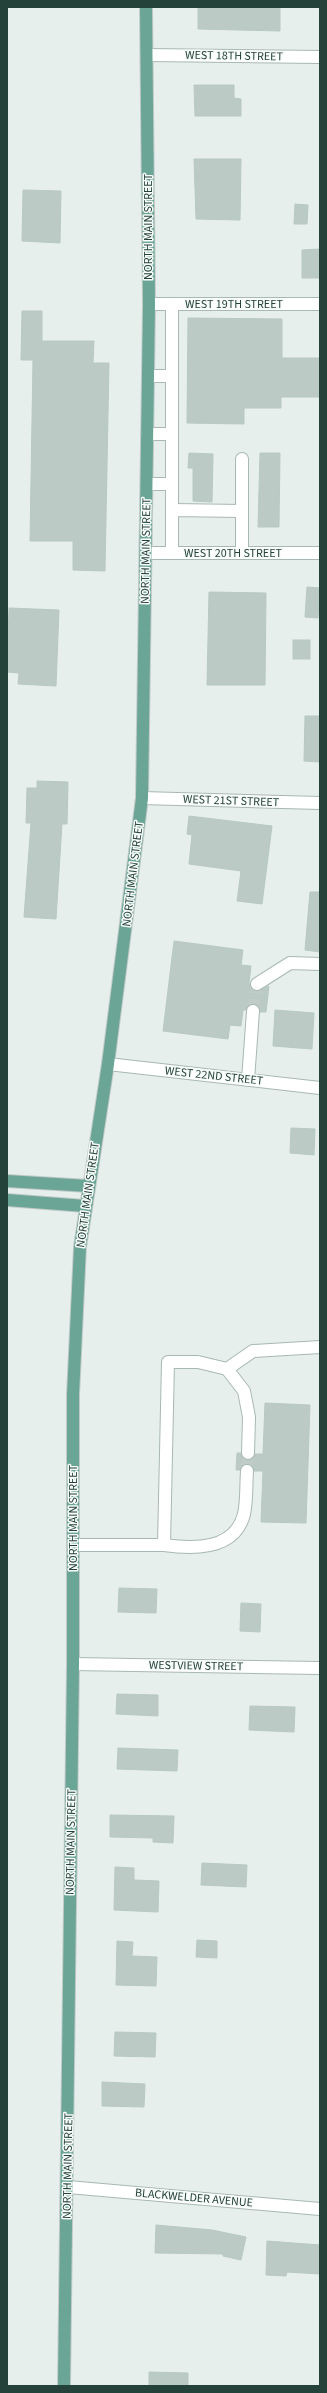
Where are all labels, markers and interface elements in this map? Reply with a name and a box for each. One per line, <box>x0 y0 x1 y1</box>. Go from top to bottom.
street label: WEST 18TH STREET <box>185 47 284 65</box>
street label: NORTH MAIN STREET <box>140 173 157 280</box>
street label: WEST 19TH STREET <box>185 296 283 313</box>
street label: NORTH MAIN STREET <box>137 497 155 604</box>
street label: WEST 20TH STREET <box>184 545 282 562</box>
street label: WEST 21ST STREET <box>183 791 280 811</box>
street label: NORTH MAIN STREET <box>118 820 148 928</box>
street label: WEST 22ND STREET <box>164 1062 265 1090</box>
street label: NORTH MAIN STREET <box>72 1141 104 1249</box>
street label: NORTH MAIN STREET <box>65 1464 82 1571</box>
street label: WESTVIEW STREET <box>149 1657 244 1675</box>
street label: NORTH MAIN STREET <box>62 1788 80 1895</box>
street label: NORTH MAIN STREET <box>59 2112 77 2219</box>
street label: BLACKWELDER AVENUE <box>134 2184 254 2212</box>

